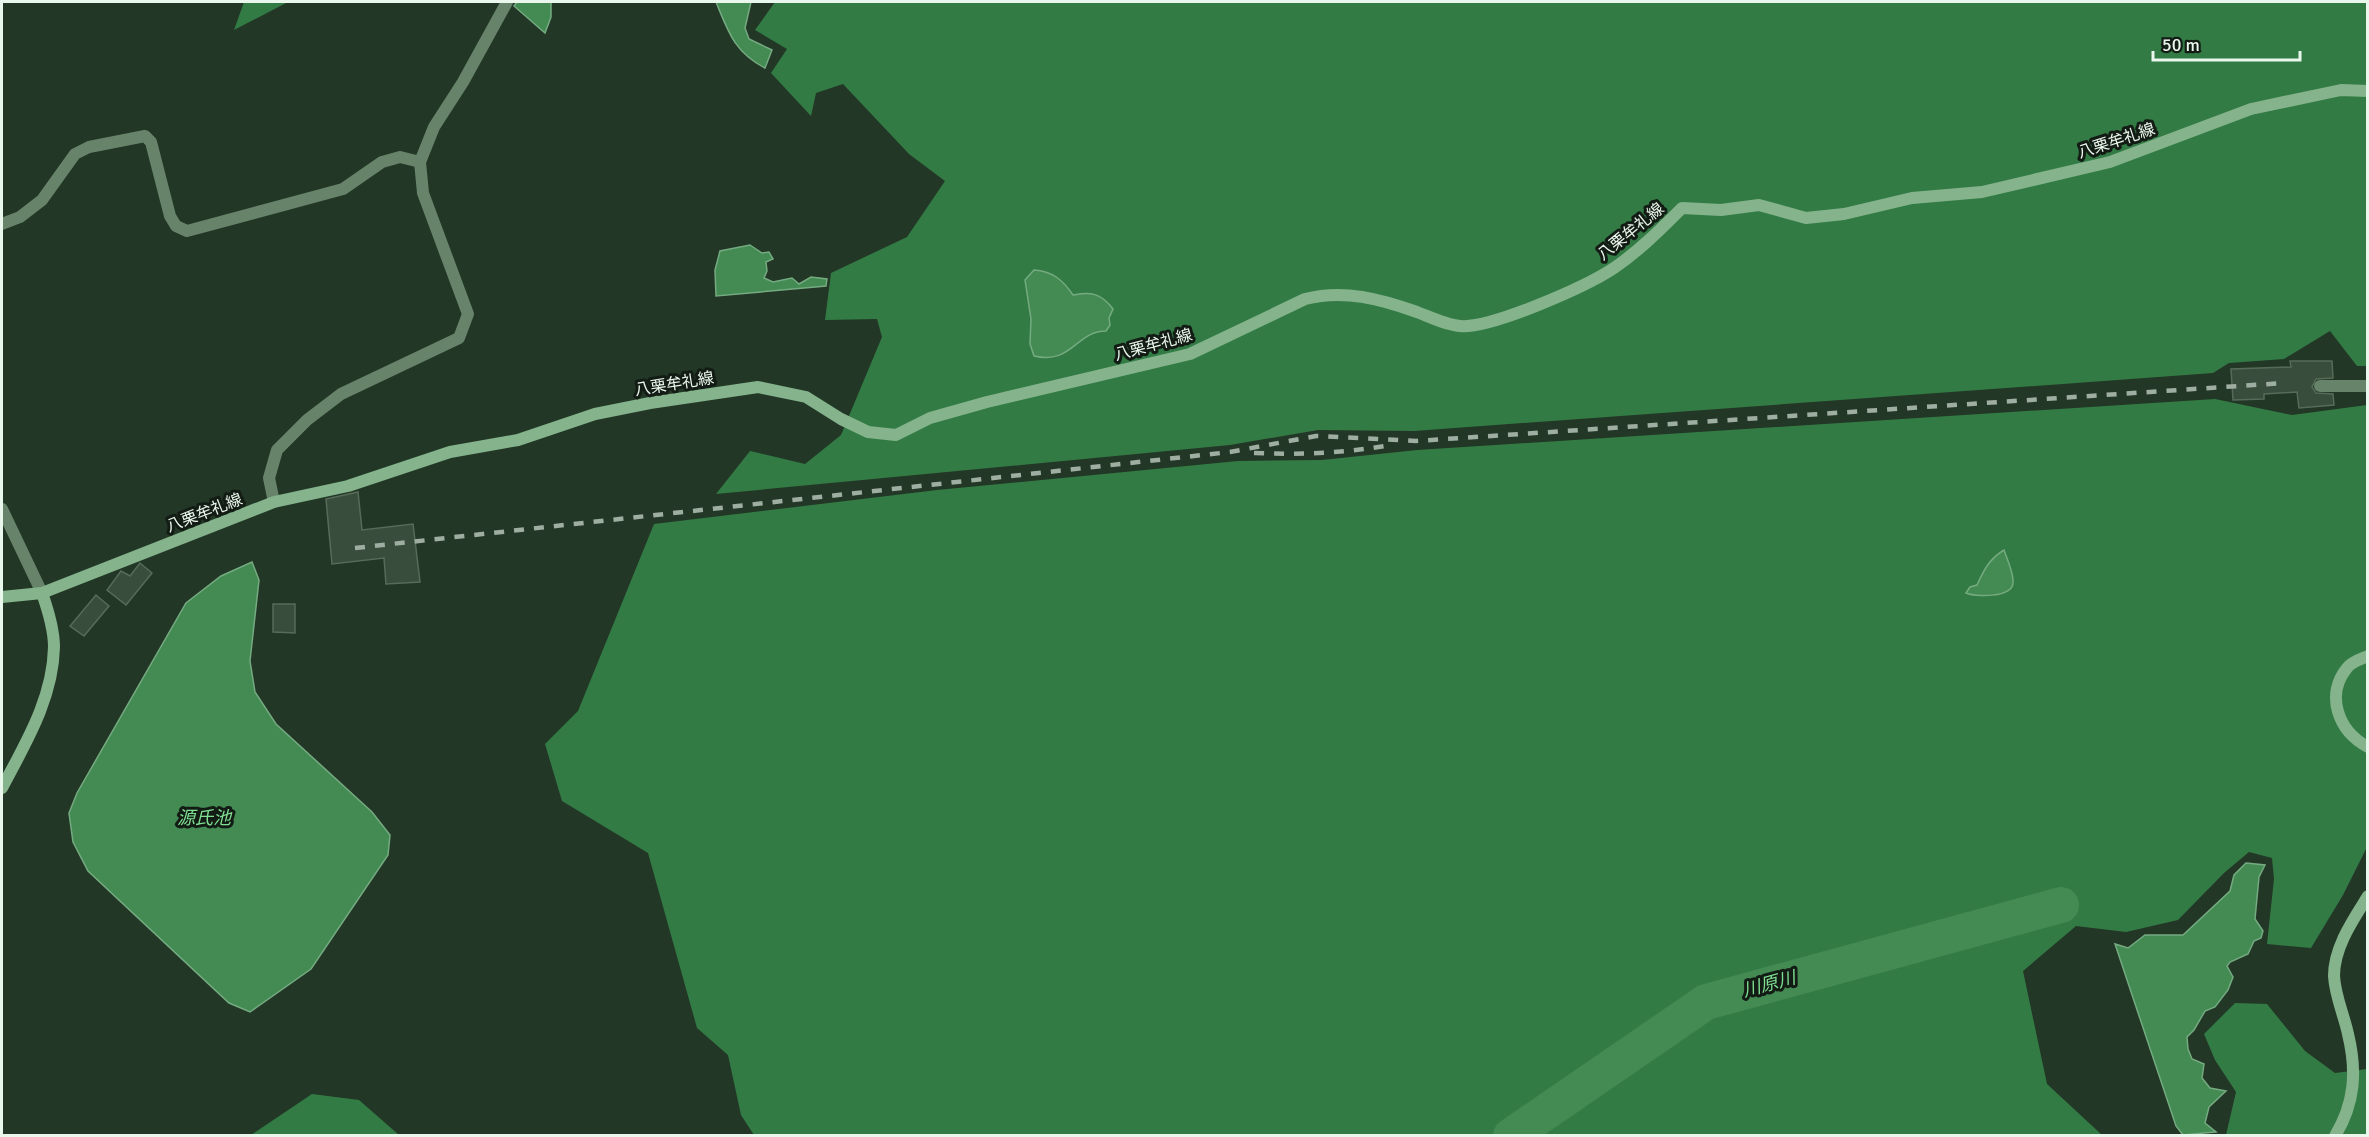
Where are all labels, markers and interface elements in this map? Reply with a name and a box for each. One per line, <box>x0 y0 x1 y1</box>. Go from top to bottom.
scale bar <box>2153 24 2300 62</box>
text: 50 m <box>2162 34 2200 56</box>
street label: 八栗牟礼線 <box>2075 119 2157 163</box>
street label: 八栗牟礼線 <box>1593 199 1668 265</box>
street label: 八栗牟礼線 <box>1112 325 1194 365</box>
street label: 八栗牟礼線 <box>633 368 715 400</box>
street label: 八栗牟礼線 <box>163 489 245 537</box>
water label: 源氏池 <box>177 807 233 829</box>
water label: 川原川 <box>1740 966 1800 1002</box>

